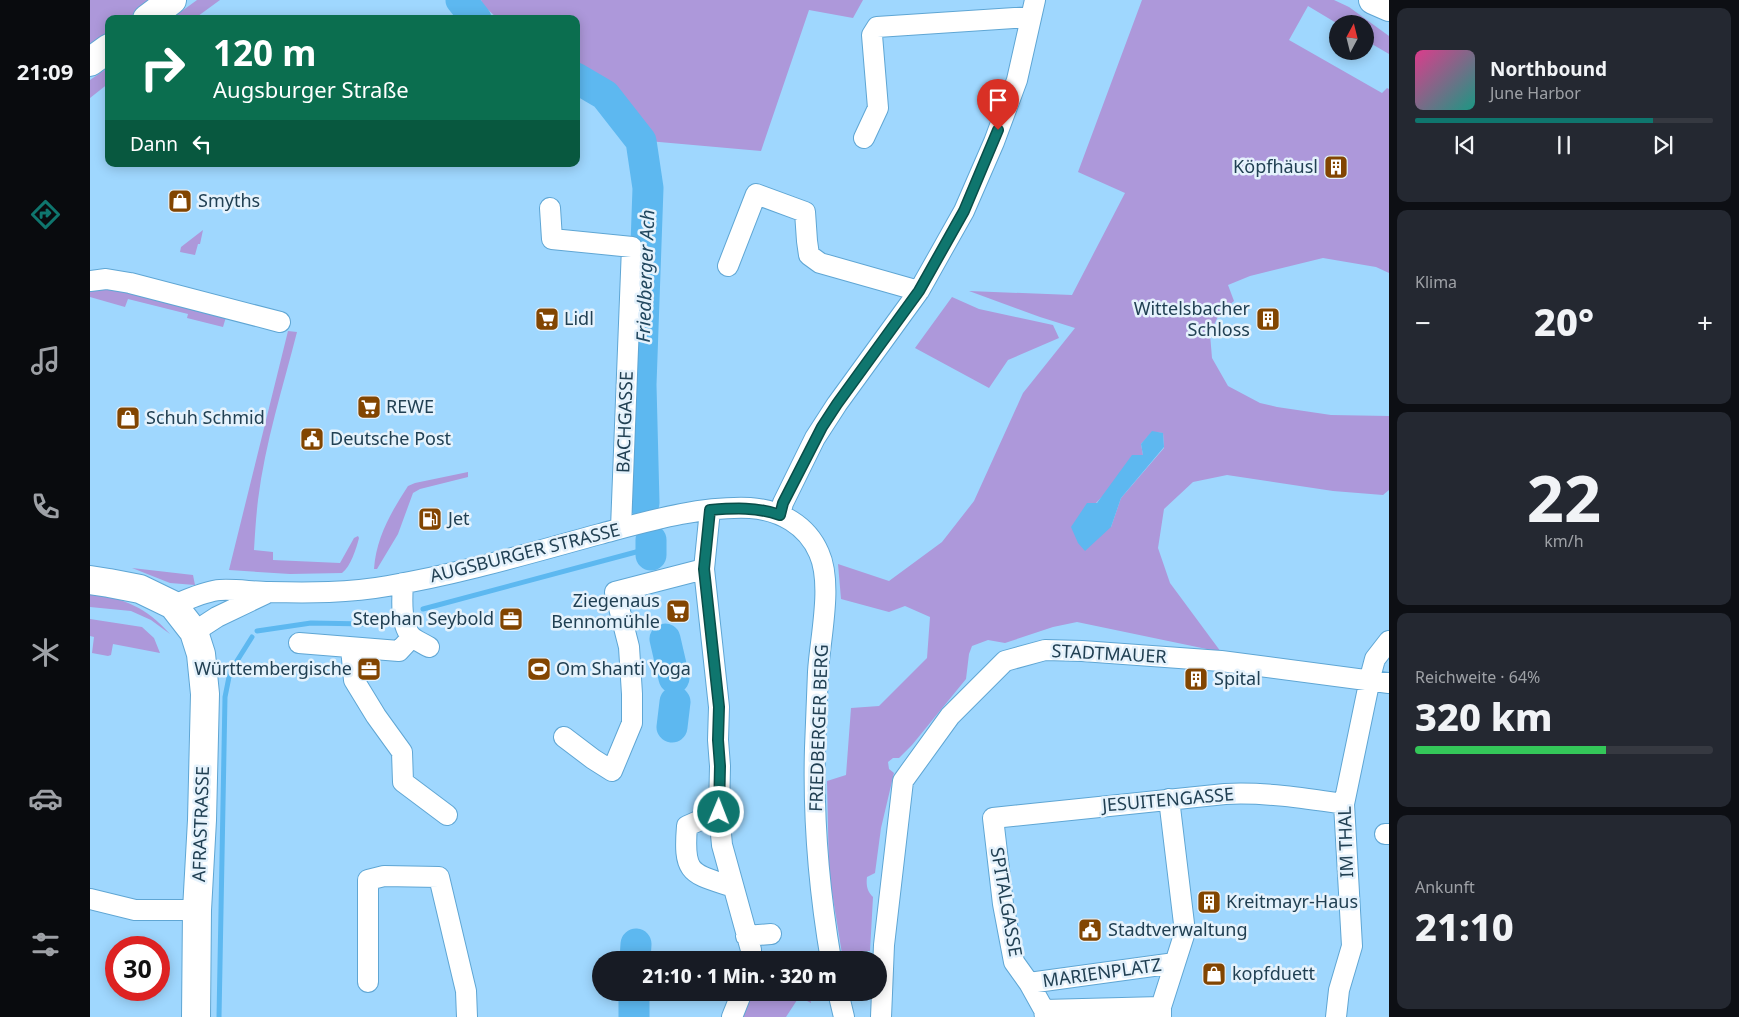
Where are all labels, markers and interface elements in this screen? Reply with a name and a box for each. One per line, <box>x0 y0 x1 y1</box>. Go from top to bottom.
north arrow <box>1329 15 1374 60</box>
map controls <box>1329 15 1374 60</box>
text: 120 m <box>213 29 316 76</box>
icon: right <box>130 35 195 100</box>
text: 21:09 <box>17 56 73 86</box>
text: Northbound <box>1490 56 1607 82</box>
text: Augsburger Straße <box>213 74 409 104</box>
pin <box>977 79 1019 130</box>
text: June Harbor <box>1490 82 1581 104</box>
icon: arrive <box>984 86 1012 114</box>
icon: left <box>188 130 216 158</box>
text: Dann <box>130 131 178 157</box>
icon: previous <box>1451 131 1479 159</box>
icon: pause <box>1550 131 1578 159</box>
icon: next <box>1649 131 1677 159</box>
place label: Köpfhäusl <box>1233 154 1318 178</box>
building icon: Köpfhäusl <box>1323 154 1349 180</box>
shop icon: Smyths <box>167 188 193 214</box>
place label: Smyths <box>198 188 260 212</box>
icon: directions <box>28 197 63 232</box>
water label: Friedberger Ach <box>630 209 660 343</box>
text: Klima <box>1415 271 1457 293</box>
text: 20° <box>1534 295 1594 347</box>
place label: Wittelsbacher Schloss <box>1134 296 1251 341</box>
text: − <box>1415 303 1431 341</box>
text: + <box>1697 303 1713 341</box>
supermarket icon: Lidl <box>534 306 560 332</box>
place label: Lidl <box>564 306 594 330</box>
building icon: Wittelsbacher Schloss <box>1255 306 1281 332</box>
icon: music <box>28 343 63 378</box>
street label: BACHGASSE <box>610 371 638 473</box>
supermarket icon: REWE <box>356 394 382 420</box>
place label: REWE <box>386 394 434 418</box>
shop icon: Schuh Schmid <box>115 405 141 431</box>
place label: Schuh Schmid <box>146 405 265 429</box>
public building icon: Deutsche Post <box>299 426 325 452</box>
place label: Deutsche Post <box>330 426 452 450</box>
text: 22 <box>1527 453 1601 541</box>
icon: phone <box>28 489 63 524</box>
fuel station icon: Jet <box>417 506 443 532</box>
place label: Jet <box>446 506 470 530</box>
street label: AUGSBURGER STRASSE <box>427 517 622 587</box>
text: km/h <box>1544 530 1584 552</box>
place label: Ziegenaus Bennomühle <box>551 588 660 633</box>
supermarket icon: Ziegenaus Bennomühle <box>665 598 691 624</box>
place label: Stephan Seybold <box>353 606 494 630</box>
office icon: Stephan Seybold <box>498 606 524 632</box>
icon: climate <box>28 635 63 670</box>
street label: STADTMAUER <box>1051 638 1167 668</box>
street label: FRIEDBERGER BERG <box>803 644 833 812</box>
place label: Württembergische <box>194 656 352 680</box>
office icon: Württembergische <box>356 656 382 682</box>
sports icon: Om Shanti Yoga <box>526 656 552 682</box>
place label: Om Shanti Yoga <box>556 656 691 680</box>
building icon: Spital <box>1183 666 1209 692</box>
place label: Spital <box>1214 666 1261 690</box>
text: Reichweite · 64% <box>1415 666 1540 688</box>
text: 320 km <box>1415 690 1553 742</box>
street label: AFRASTRASSE <box>186 766 214 882</box>
icon: car <box>28 781 63 816</box>
street label: JESUITENGASSE <box>1099 781 1235 817</box>
position arrow <box>692 785 744 837</box>
street label: IM THAL <box>1332 806 1358 878</box>
street label: SPITALGASSE <box>986 845 1028 958</box>
text: Ankunft <box>1415 876 1475 898</box>
building icon: Kreitmayr-Haus <box>1196 889 1222 915</box>
place label: Kreitmayr-Haus <box>1226 889 1358 913</box>
text: 21:10 <box>1415 900 1514 952</box>
public building icon: Stadtverwaltung <box>1077 917 1103 943</box>
place label: Stadtverwaltung <box>1108 917 1247 941</box>
icon: filters <box>28 927 63 962</box>
speed limit sign: 30 <box>105 936 170 1001</box>
street label: MARIENPLATZ <box>1041 952 1163 992</box>
shop icon: kopfduett <box>1201 961 1227 987</box>
place label: kopfduett <box>1232 961 1316 985</box>
text: 21:10 · 1 Min. · 320 m <box>642 963 837 989</box>

